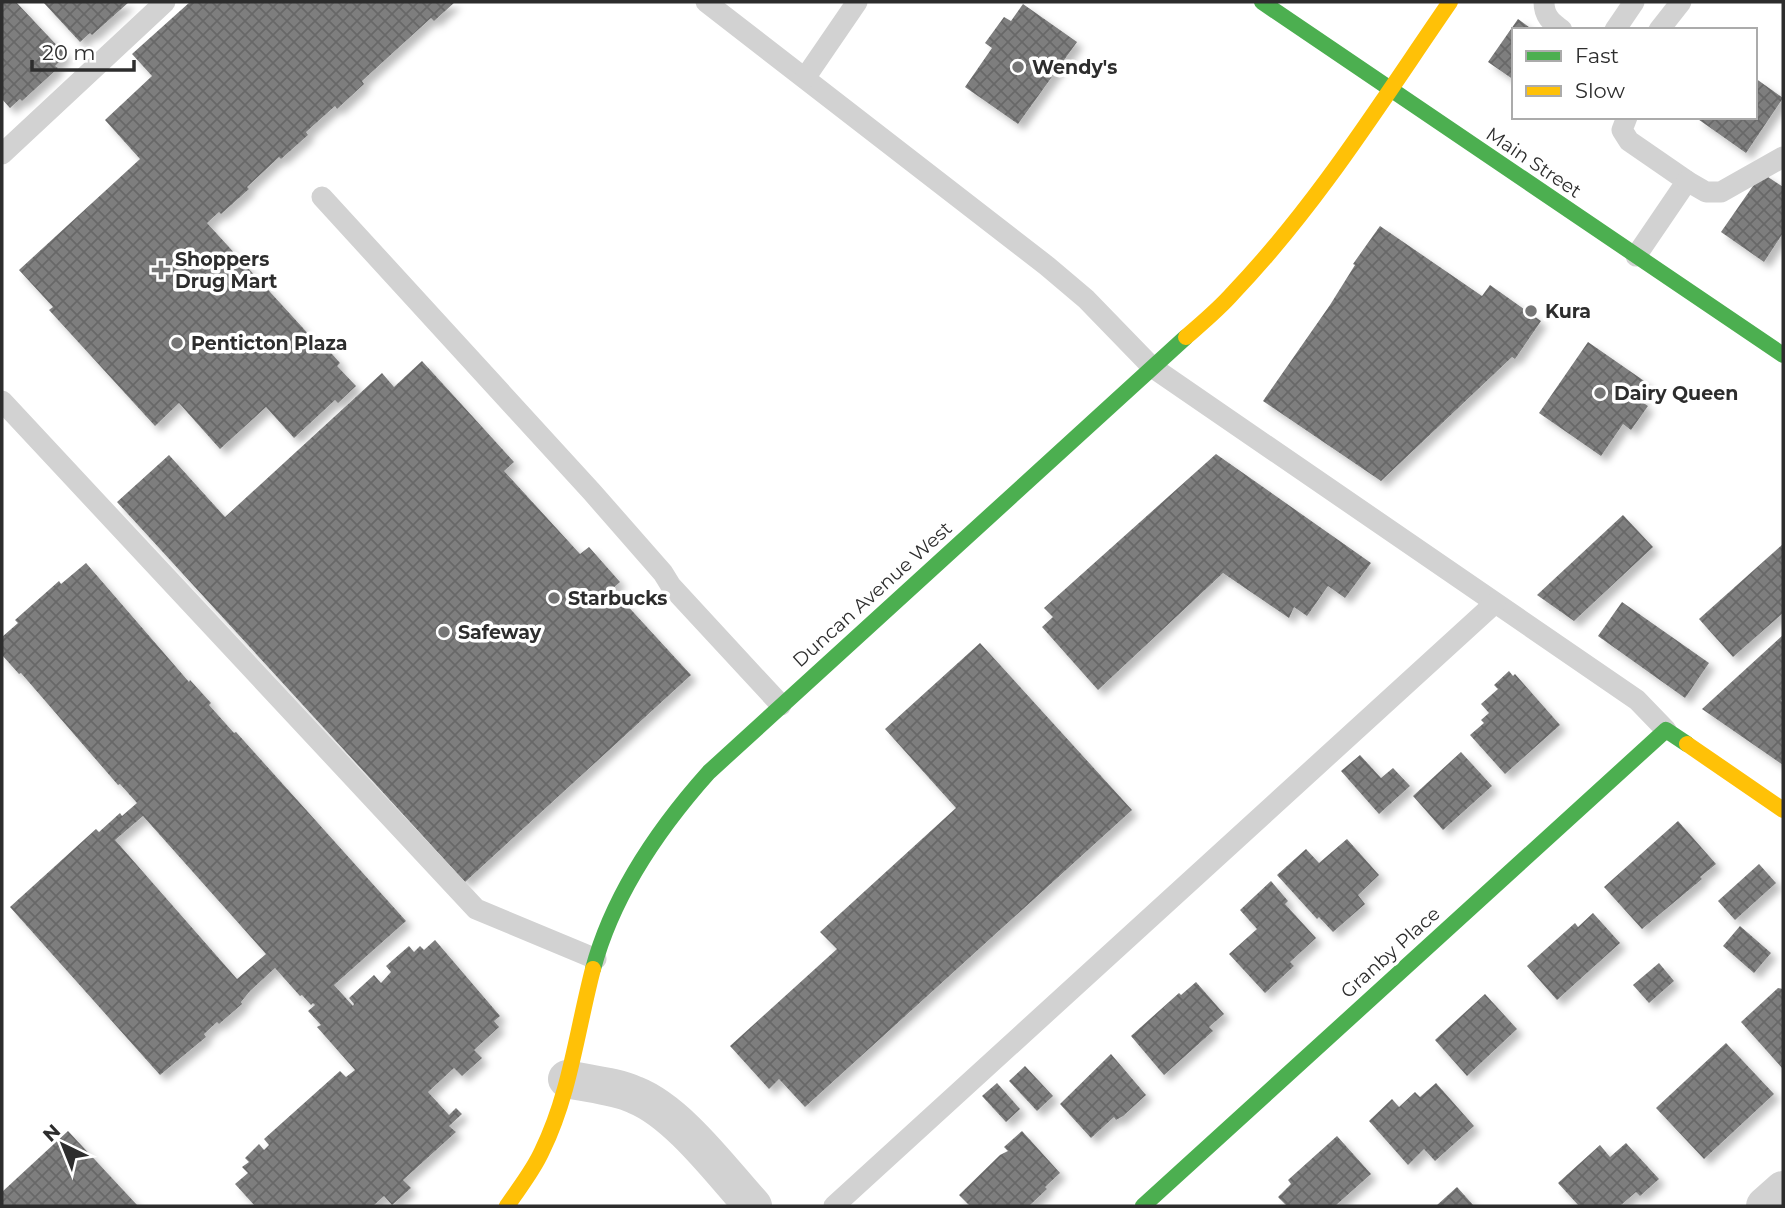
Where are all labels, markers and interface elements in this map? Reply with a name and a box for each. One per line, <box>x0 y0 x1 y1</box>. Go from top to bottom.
scale bar <box>32 28 133 72</box>
legend <box>1512 28 1757 119</box>
text: 20 m <box>42 40 96 65</box>
text: Fast <box>1575 43 1619 68</box>
place label: Wendy's <box>1032 56 1117 79</box>
marker: Wendy's <box>1010 59 1026 75</box>
text: Slow <box>1575 78 1625 103</box>
street label: Main Street <box>1482 122 1586 203</box>
place label: Shoppers Drug Mart <box>175 248 277 293</box>
marker: Shoppers Drug Mart <box>153 262 169 278</box>
place label: Kura <box>1545 300 1591 323</box>
marker: Kura <box>1523 303 1539 319</box>
place label: Penticton Plaza <box>191 332 347 355</box>
marker: Penticton Plaza <box>169 335 185 351</box>
place label: Dairy Queen <box>1614 382 1738 405</box>
marker: Dairy Queen <box>1592 385 1608 401</box>
street label: Duncan Avenue West <box>788 517 957 672</box>
place label: Starbucks <box>568 587 667 610</box>
marker: Starbucks <box>546 590 562 606</box>
place label: Safeway <box>458 621 542 644</box>
marker: Safeway <box>436 624 452 640</box>
street label: Granby Place <box>1336 902 1445 1003</box>
north arrow <box>28 1110 98 1180</box>
text: N <box>38 1119 65 1147</box>

